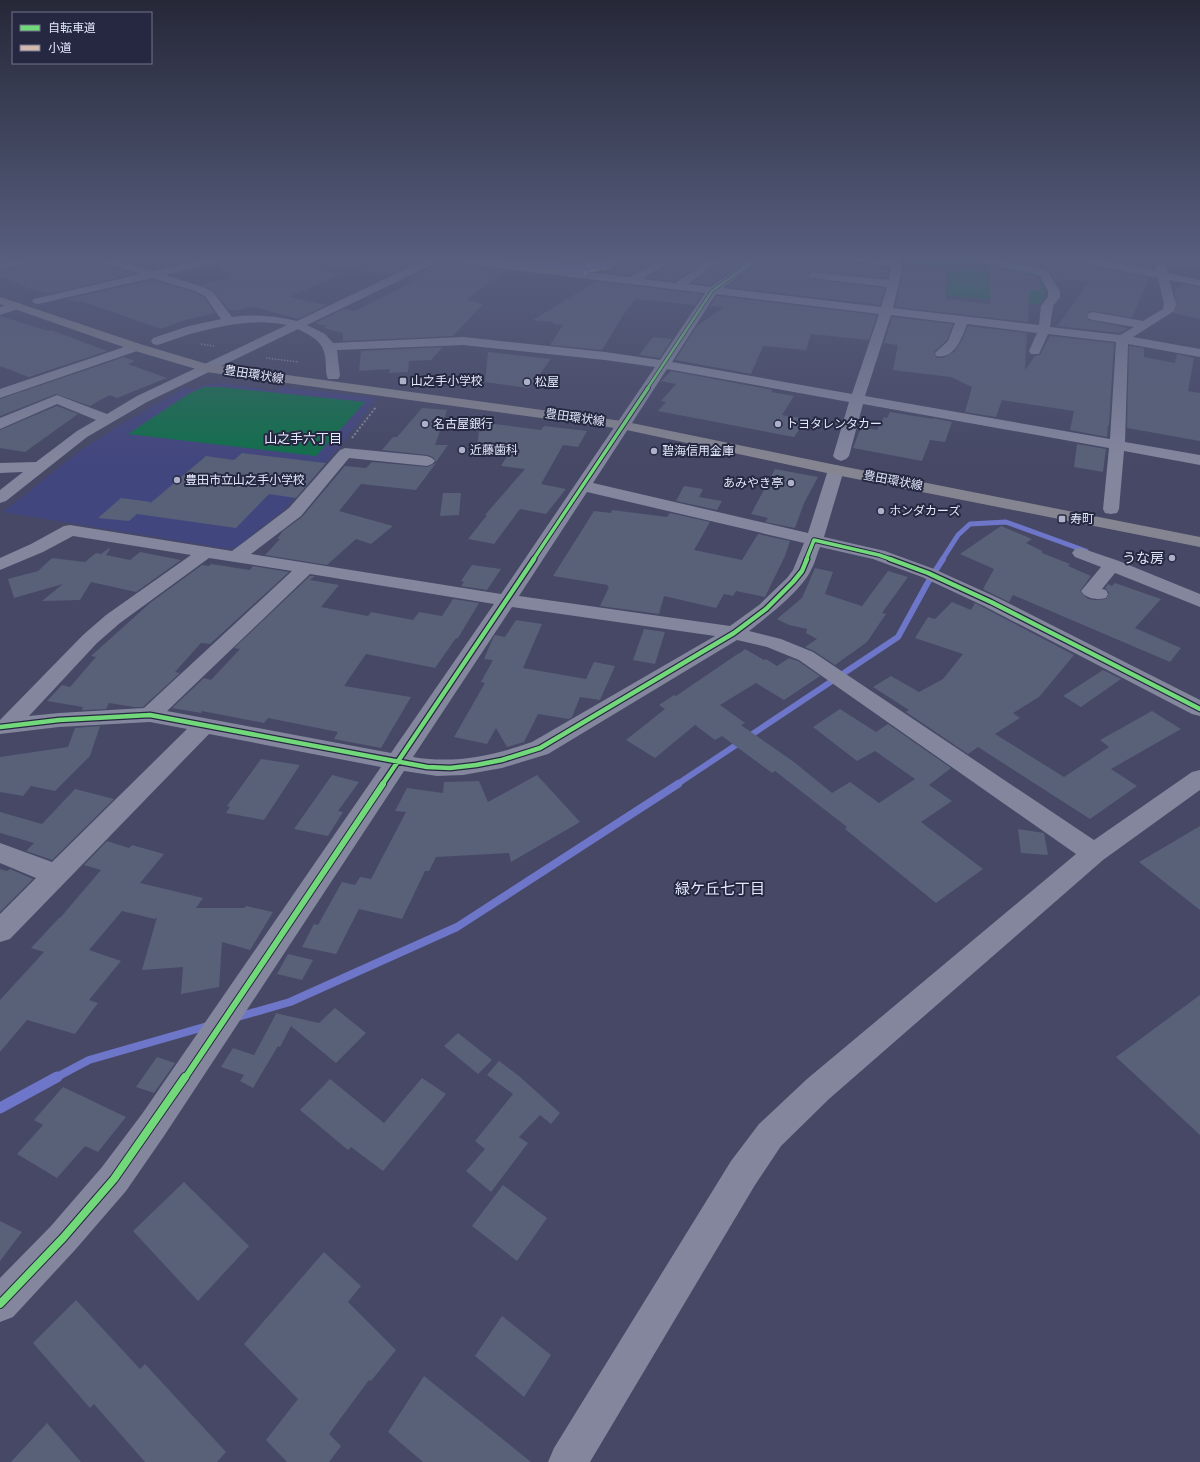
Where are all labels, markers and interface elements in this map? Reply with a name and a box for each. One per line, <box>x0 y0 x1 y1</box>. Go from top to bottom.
legend <box>12 12 152 64</box>
text: 自転車道 <box>48 21 96 36</box>
text: 小道 <box>48 41 72 56</box>
street label: 豊田環状線 <box>223 363 285 387</box>
place label: 山之手小学校 <box>411 374 483 389</box>
place label: 松屋 <box>535 375 559 390</box>
marker: 山之手小学校 <box>398 376 408 386</box>
marker: 松屋 <box>522 377 532 387</box>
street label: 豊田環状線 <box>544 406 606 430</box>
place label: 名古屋銀行 <box>433 417 493 432</box>
place label: トヨタレンタカー <box>786 417 882 432</box>
marker: 名古屋銀行 <box>420 419 430 429</box>
marker: トヨタレンタカー <box>773 419 783 429</box>
district label: 山之手六丁目 <box>264 431 342 447</box>
place label: 近藤歯科 <box>470 443 518 458</box>
place label: 碧海信用金庫 <box>662 444 734 459</box>
marker: 近藤歯科 <box>457 445 467 455</box>
marker: 碧海信用金庫 <box>649 446 659 456</box>
street label: 豊田環状線 <box>862 468 924 494</box>
place label: 豊田市立山之手小学校 <box>185 473 305 488</box>
marker: 豊田市立山之手小学校 <box>172 475 182 485</box>
place label: あみやき亭 <box>723 476 783 491</box>
marker: あみやき亭 <box>786 478 796 488</box>
place label: ホンダカーズ <box>889 504 960 519</box>
marker: ホンダカーズ <box>876 506 886 516</box>
place label: 寿町 <box>1070 512 1094 527</box>
marker: 寿町 <box>1057 514 1067 524</box>
place label: うな房 <box>1122 550 1164 567</box>
marker: うな房 <box>1167 553 1177 563</box>
district label: 緑ケ丘七丁目 <box>675 880 765 898</box>

